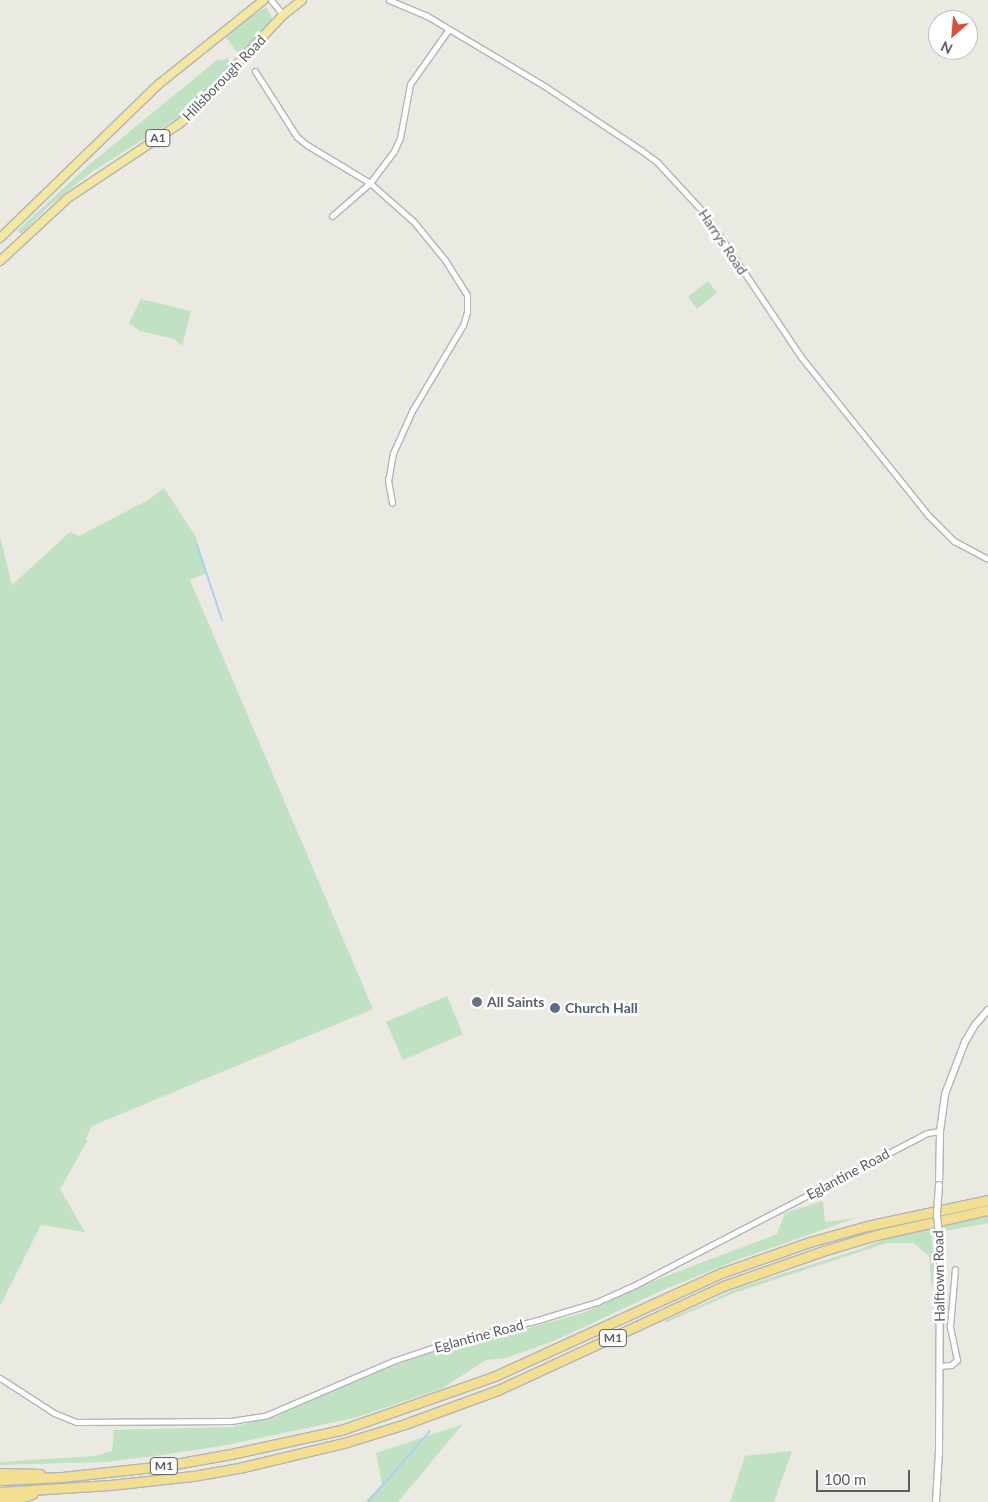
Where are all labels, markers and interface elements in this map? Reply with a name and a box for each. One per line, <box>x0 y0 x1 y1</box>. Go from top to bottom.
north arrow <box>928 10 978 60</box>
street label: Hillsborough Road <box>179 32 269 124</box>
text: N <box>938 38 955 58</box>
road number: A1 <box>144 128 172 148</box>
street label: Harrys Road <box>695 206 751 278</box>
place label: All Saints <box>487 994 544 1010</box>
marker: All Saints <box>471 996 483 1008</box>
place label: Church Hall <box>565 1000 638 1016</box>
marker: Church Hall <box>549 1002 561 1014</box>
street label: Eglantine Road <box>804 1145 892 1203</box>
street label: Halftown Road <box>930 1230 948 1322</box>
street label: Eglantine Road <box>433 1316 525 1356</box>
road number: M1 <box>598 1329 628 1348</box>
road number: M1 <box>149 1456 179 1475</box>
scale bar <box>818 1460 912 1492</box>
text: 100 m <box>824 1470 866 1488</box>

